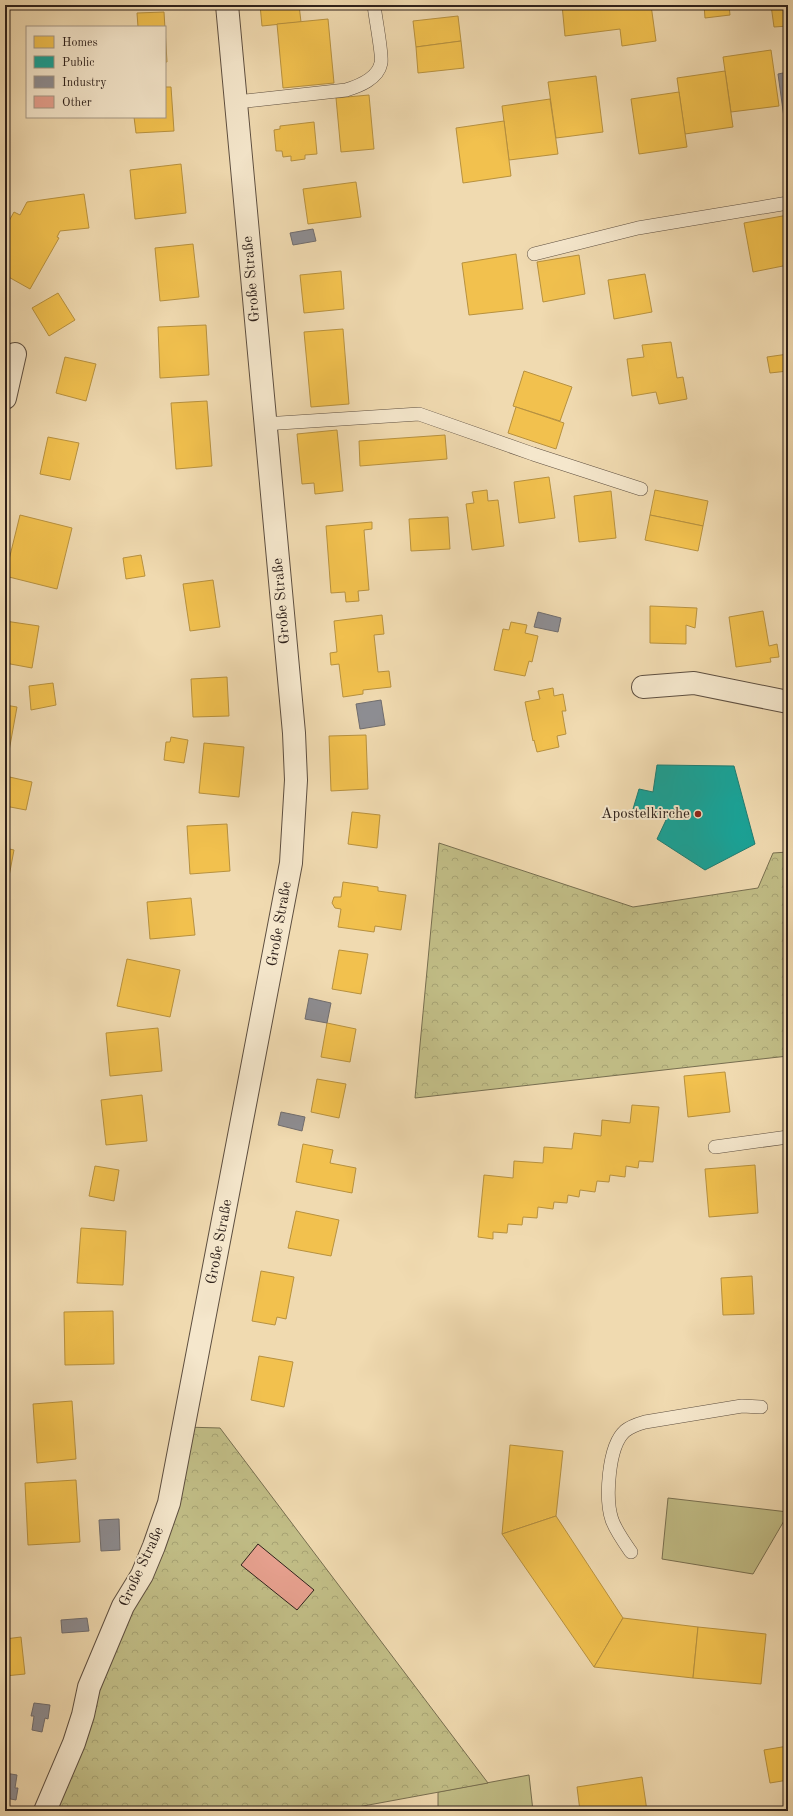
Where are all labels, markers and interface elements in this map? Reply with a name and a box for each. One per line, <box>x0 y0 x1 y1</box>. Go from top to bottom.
legend <box>26 26 166 118</box>
text: Homes <box>62 37 98 49</box>
text: Public <box>62 57 94 69</box>
text: Industry <box>62 77 107 89</box>
text: Other <box>62 97 92 109</box>
street label: Große Straße <box>241 235 263 323</box>
street label: Große Straße <box>271 557 293 645</box>
place label: Apostelkirche <box>601 807 690 822</box>
marker: Apostelkirche <box>693 809 703 819</box>
street label: Große Straße <box>265 880 295 968</box>
street label: Große Straße <box>204 1198 236 1286</box>
street label: Große Straße <box>117 1525 167 1609</box>

